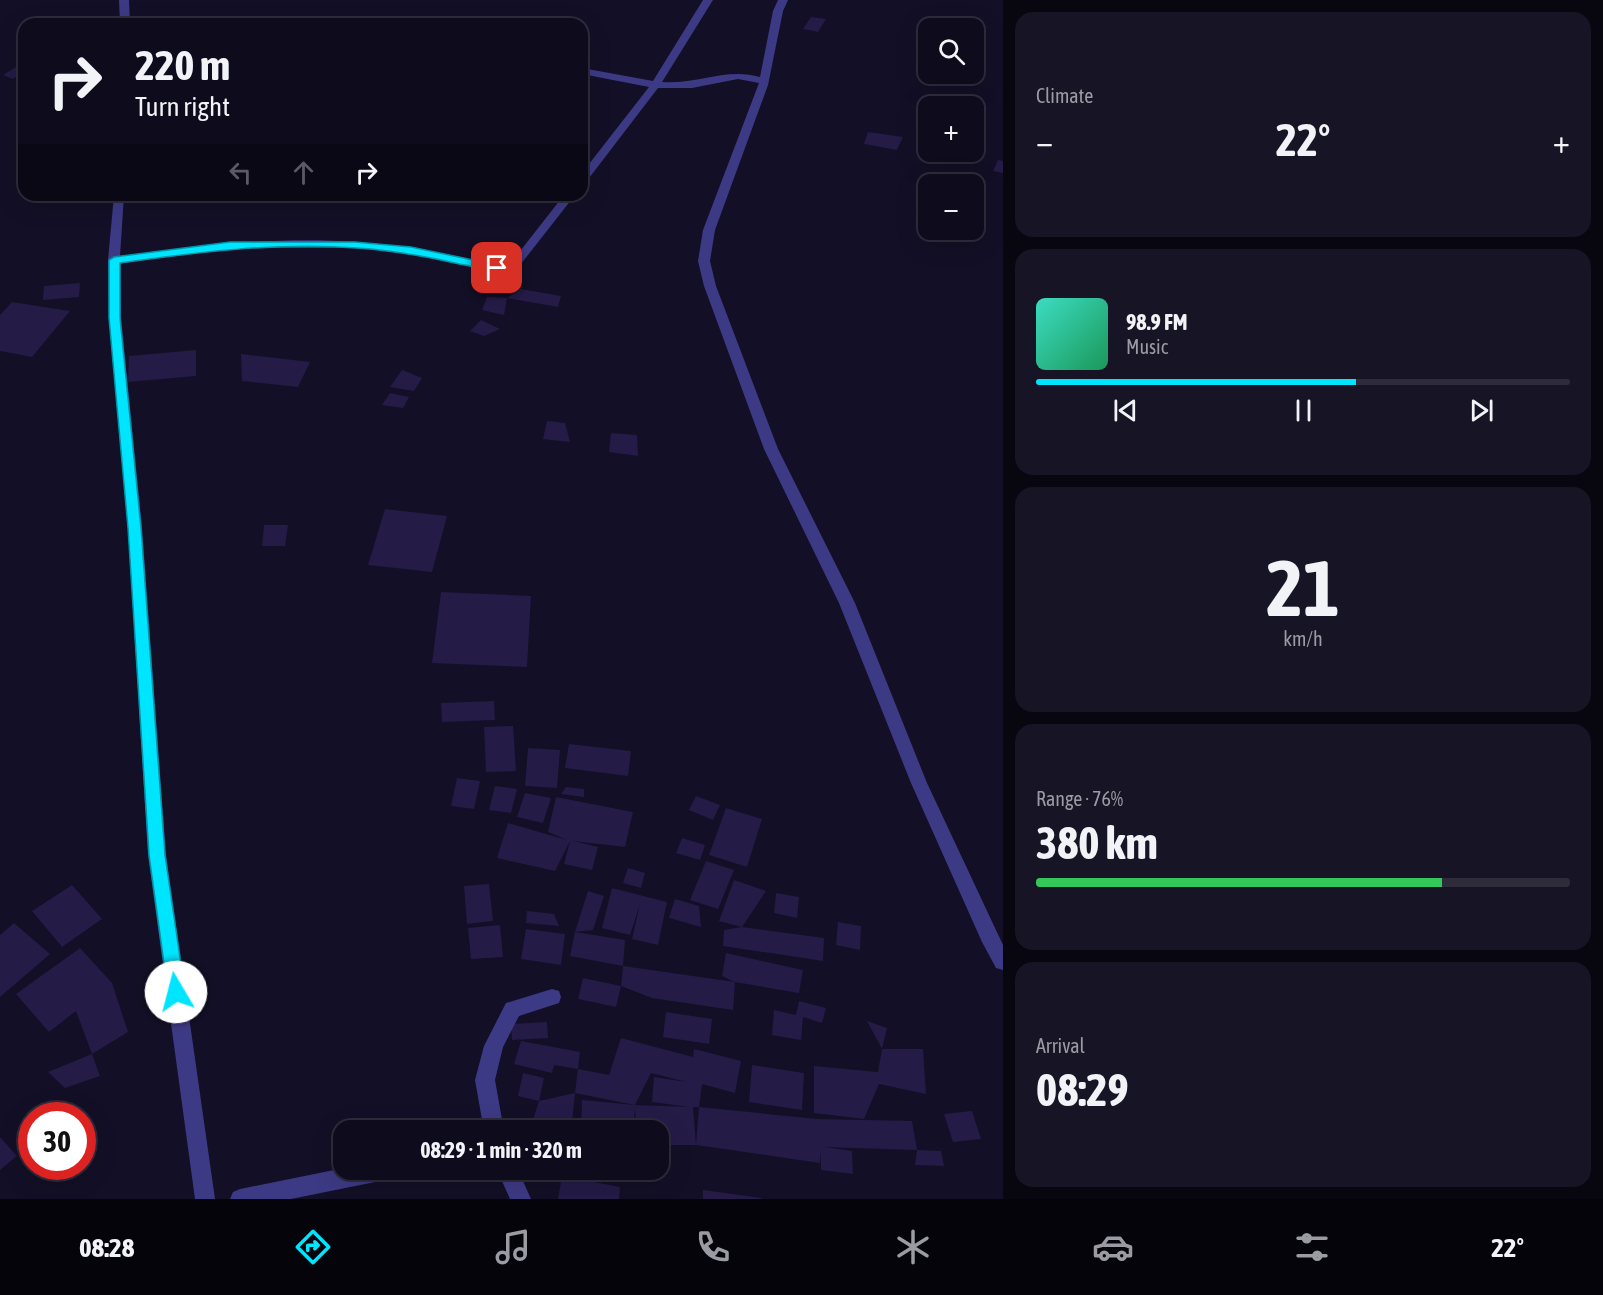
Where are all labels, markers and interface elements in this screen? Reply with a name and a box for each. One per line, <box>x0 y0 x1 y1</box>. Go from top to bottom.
map controls <box>918 18 984 240</box>
button: search <box>918 18 984 84</box>
text: 220 m <box>135 41 230 89</box>
icon: right <box>36 42 114 120</box>
text: Climate <box>1036 84 1093 107</box>
text: Turn right <box>135 91 230 122</box>
button: + <box>918 96 984 162</box>
text: 22° <box>1276 114 1330 166</box>
text: − <box>1036 122 1053 160</box>
text: + <box>1553 122 1570 160</box>
icon: left <box>224 156 257 189</box>
icon: ahead <box>287 156 320 189</box>
icon: right <box>350 156 383 189</box>
button: − <box>918 174 984 240</box>
pin <box>471 242 522 293</box>
icon: arrive <box>480 251 513 284</box>
text: 98.9 FM <box>1126 309 1188 335</box>
text: Music <box>1126 335 1168 358</box>
icon: previous <box>1109 394 1142 427</box>
icon: pause <box>1287 394 1320 427</box>
icon: next <box>1465 394 1498 427</box>
text: 21 <box>1266 543 1340 633</box>
text: km/h <box>1283 627 1323 650</box>
text: Range · 76% <box>1036 787 1123 810</box>
text: 380 km <box>1036 817 1158 869</box>
position arrow <box>144 960 208 1024</box>
text: Arrival <box>1036 1034 1085 1057</box>
text: 08:29 <box>1036 1064 1129 1116</box>
speed limit sign: 30 <box>18 1102 96 1180</box>
text: 08:29 · 1 min · 320 m <box>420 1137 582 1163</box>
icon: directions <box>292 1226 334 1268</box>
icon: music <box>492 1226 534 1268</box>
icon: phone <box>692 1226 734 1268</box>
icon: climate <box>892 1226 934 1268</box>
icon: car <box>1092 1226 1134 1268</box>
icon: filters <box>1291 1226 1333 1268</box>
text: 08:28 <box>79 1232 134 1263</box>
text: 22° <box>1491 1232 1524 1263</box>

